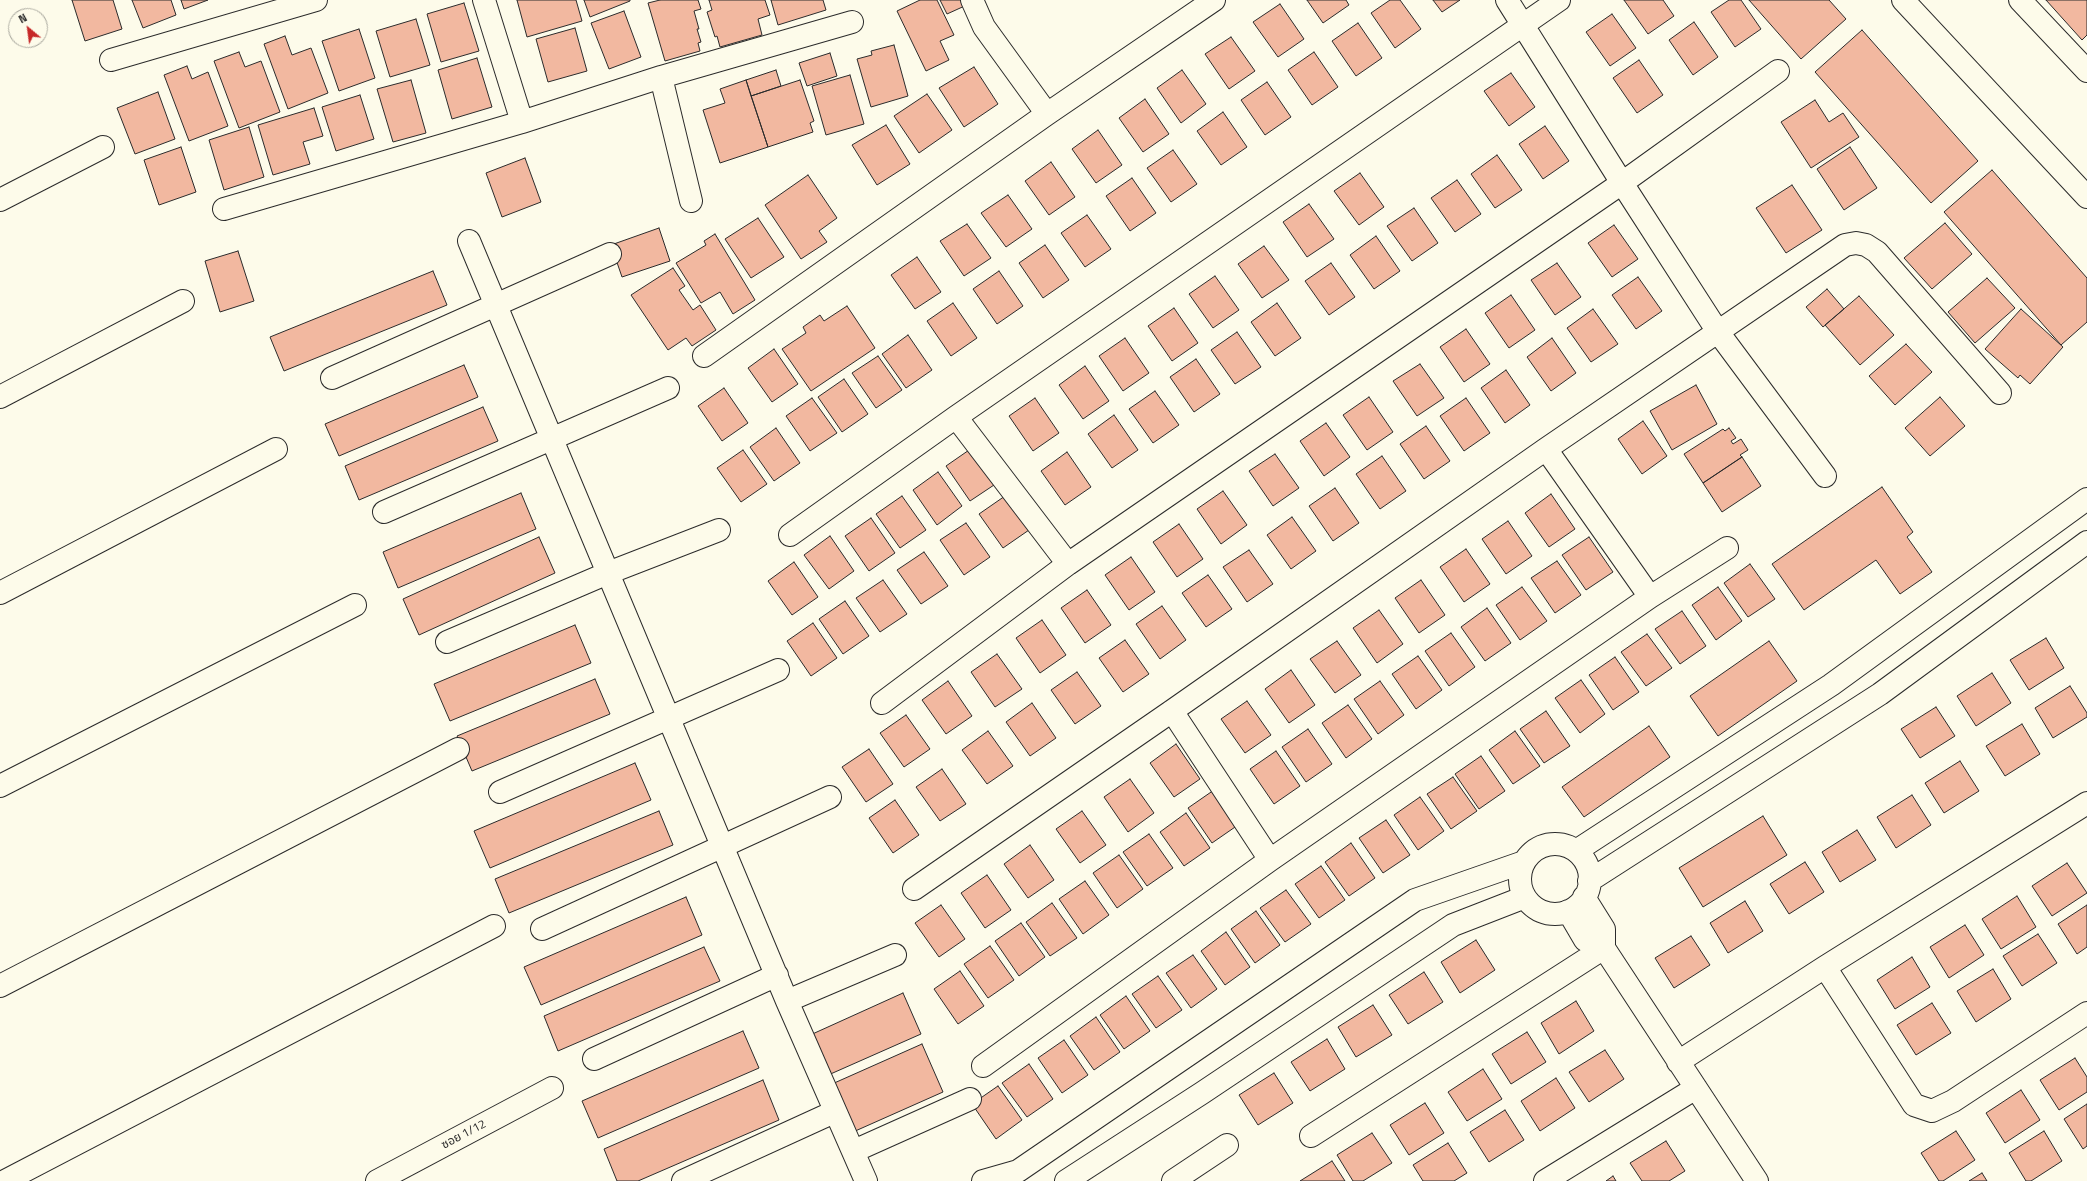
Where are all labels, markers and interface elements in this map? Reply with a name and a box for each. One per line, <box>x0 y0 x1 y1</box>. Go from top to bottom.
north arrow <box>8 8 48 48</box>
text: N <box>15 10 30 27</box>
street label: ซอย 1/12 <box>439 1117 489 1153</box>

